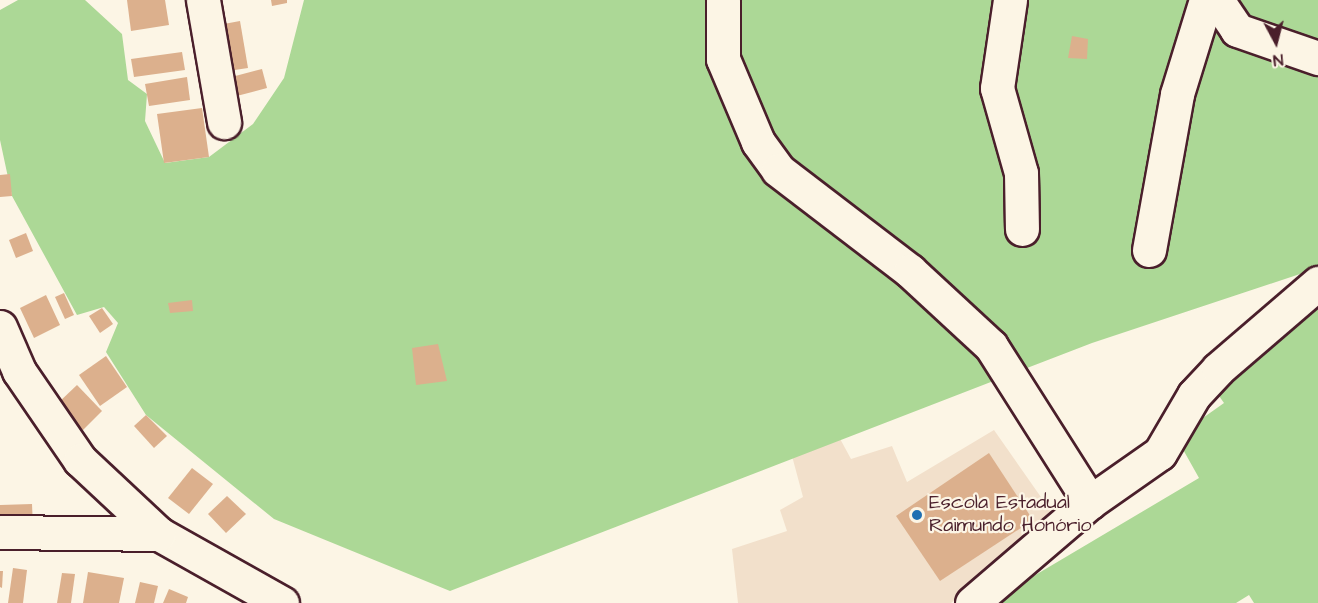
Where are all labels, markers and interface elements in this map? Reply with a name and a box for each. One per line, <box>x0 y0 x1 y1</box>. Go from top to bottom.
north arrow <box>1246 12 1306 72</box>
text: N <box>1272 48 1285 71</box>
place label: Escola Estadual Raimundo Honório <box>929 491 1092 538</box>
marker: Escola Estadual Raimundo Honório <box>910 508 924 522</box>

